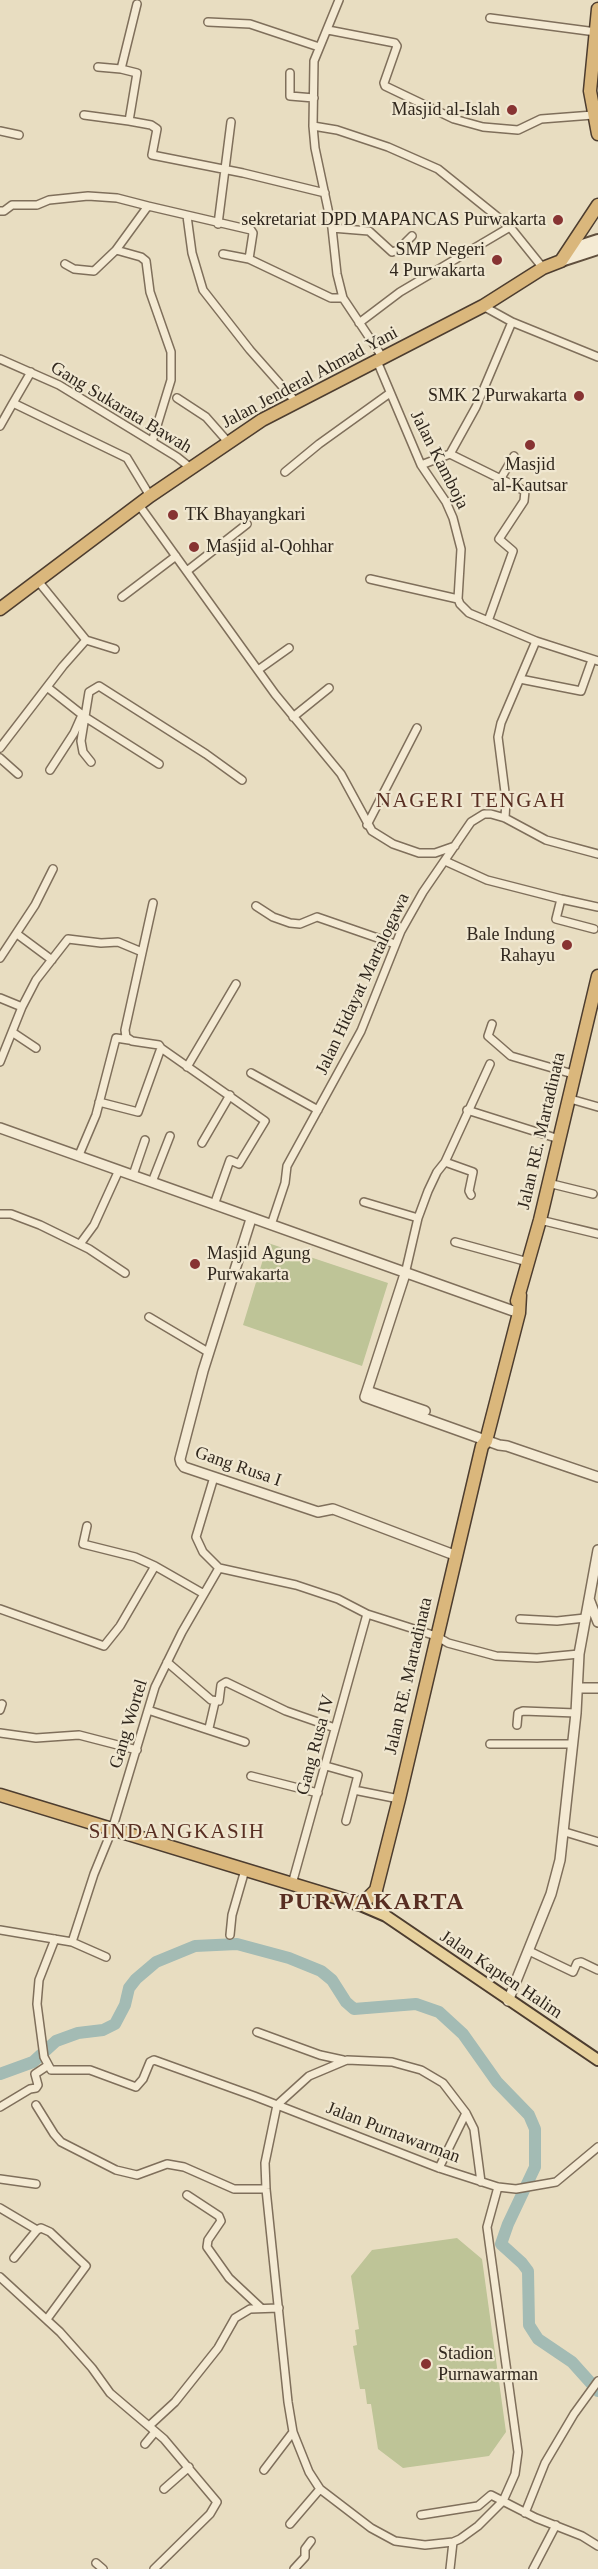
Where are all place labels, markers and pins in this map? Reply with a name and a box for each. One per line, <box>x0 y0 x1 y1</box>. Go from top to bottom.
place label: Masjid al-Islah <box>392 99 500 121</box>
marker: Masjid al-Islah <box>505 103 519 117</box>
place label: sekretariat DPD MAPANCAS Purwakarta <box>241 209 546 231</box>
marker: sekretariat DPD MAPANCAS Purwakarta <box>551 213 565 227</box>
place label: SMP Negeri 4 Purwakarta <box>390 239 485 282</box>
marker: SMP Negeri 4 Purwakarta <box>490 253 504 267</box>
place label: SMK 2 Purwakarta <box>428 385 567 407</box>
marker: SMK 2 Purwakarta <box>572 389 586 403</box>
marker: Masjid al-Kautsar <box>523 438 537 452</box>
place label: Masjid al-Kautsar <box>493 454 567 496</box>
place label: TK Bhayangkari <box>185 504 305 526</box>
marker: TK Bhayangkari <box>166 508 180 522</box>
place label: Masjid al-Qohhar <box>206 536 333 558</box>
marker: Masjid al-Qohhar <box>187 540 201 554</box>
place label: Bale Indung Rahayu <box>467 924 555 966</box>
marker: Bale Indung Rahayu <box>560 938 574 952</box>
place label: Masjid Agung Purwakarta <box>207 1243 310 1286</box>
marker: Masjid Agung Purwakarta <box>188 1257 202 1271</box>
place label: Stadion Purnawarman <box>438 2343 538 2386</box>
marker: Stadion Purnawarman <box>419 2357 433 2371</box>

